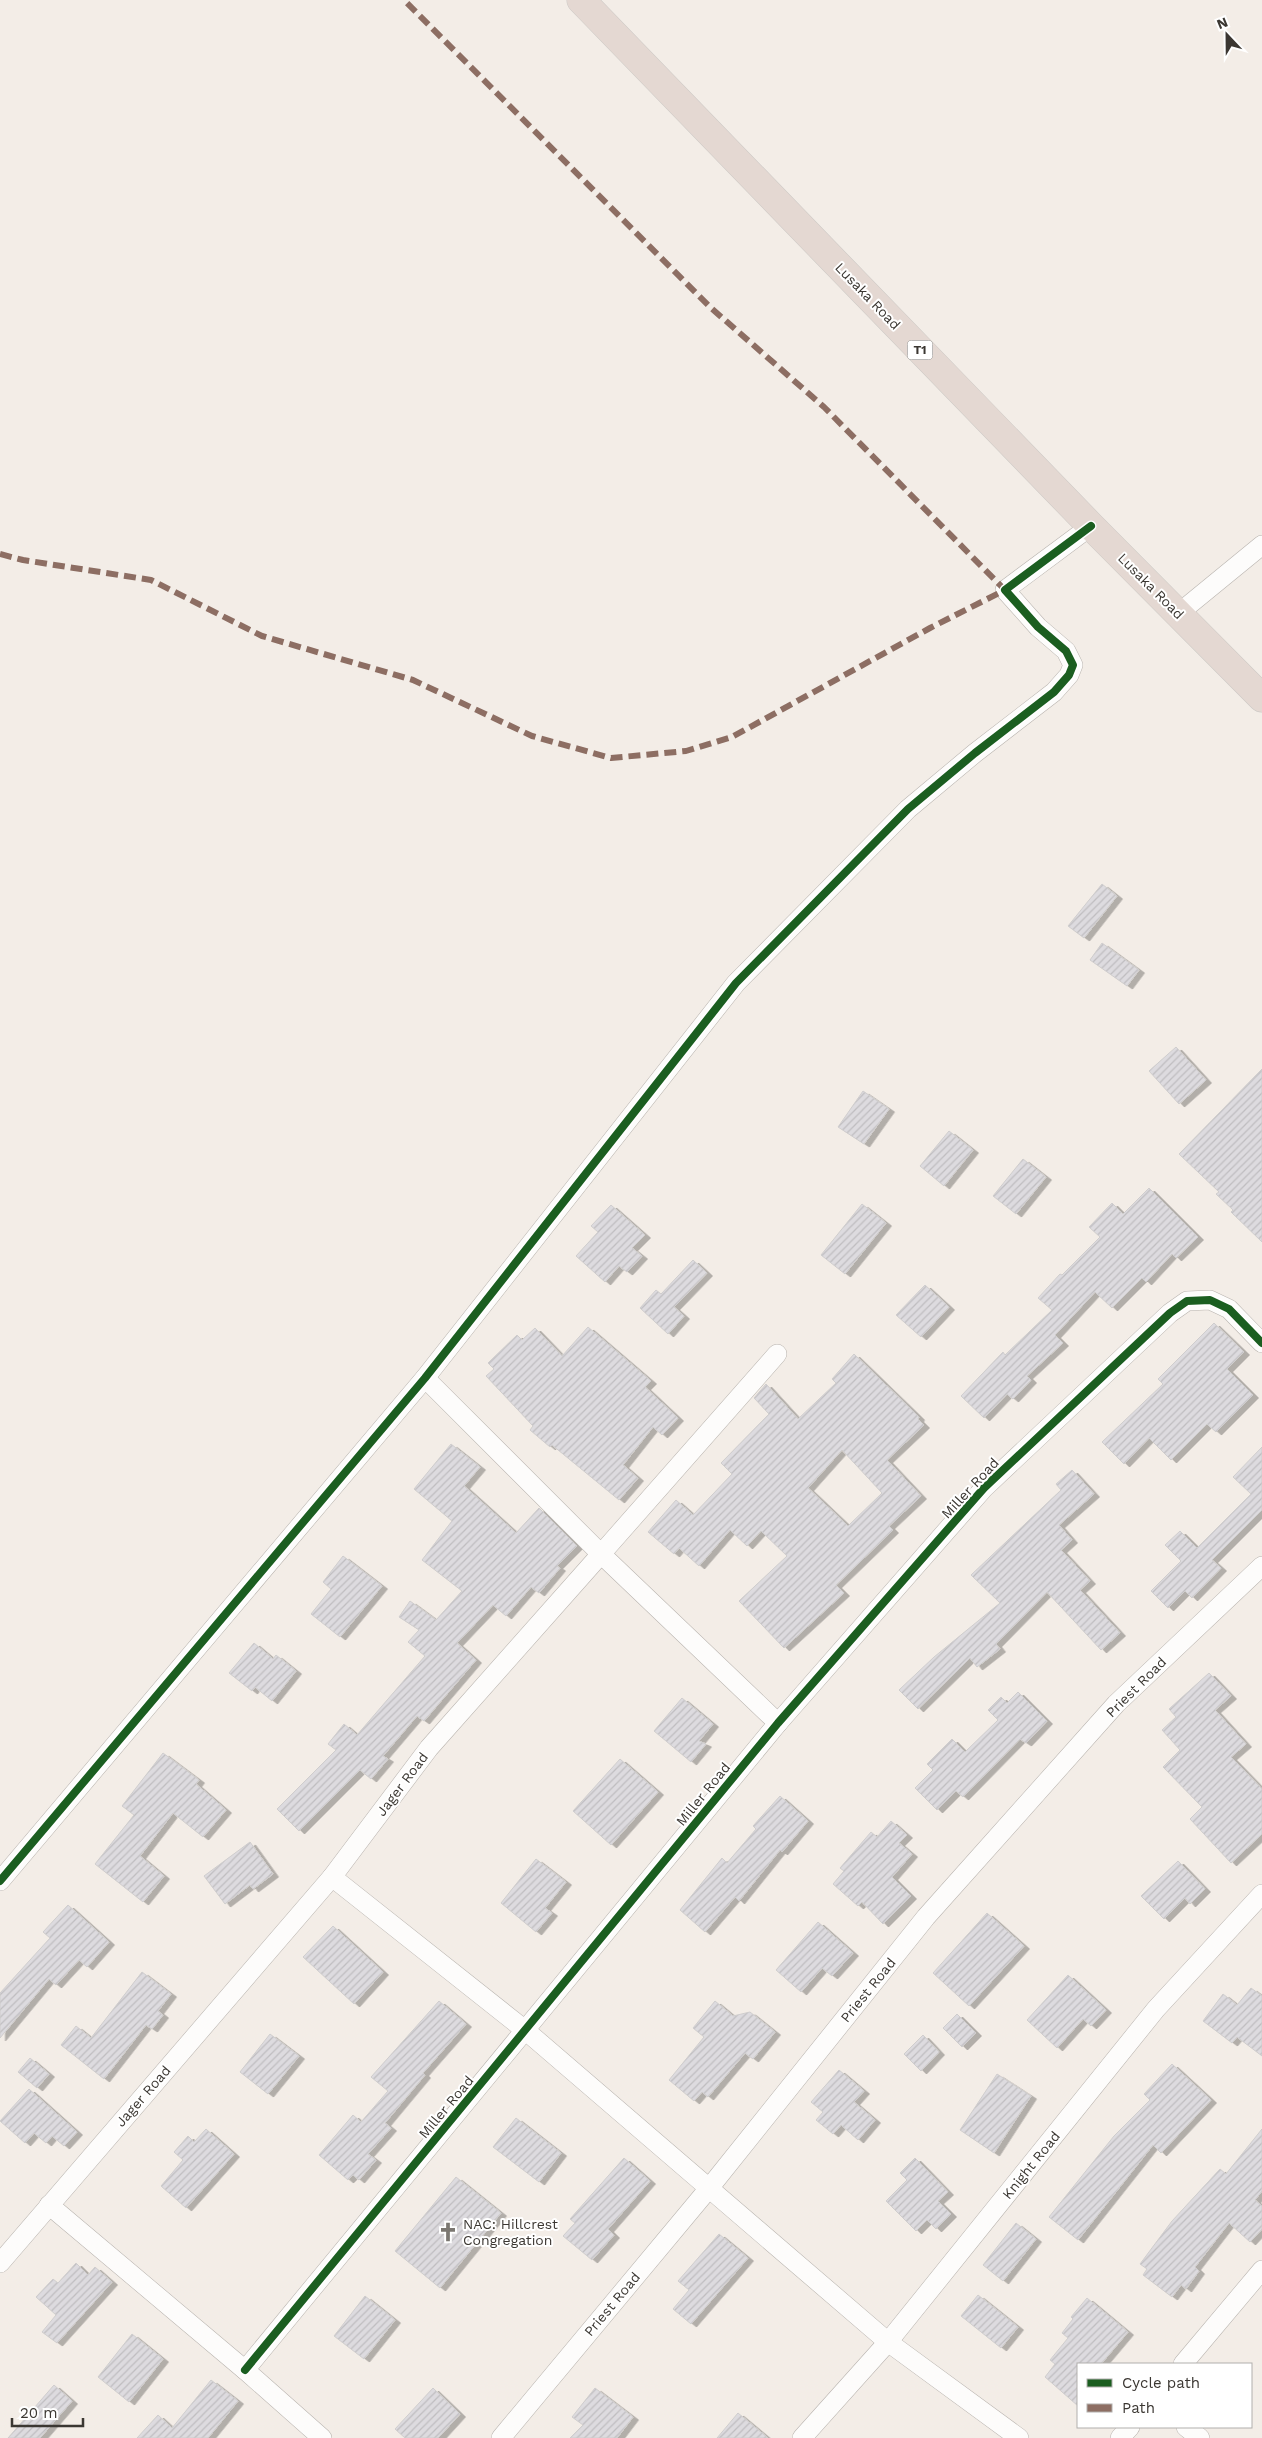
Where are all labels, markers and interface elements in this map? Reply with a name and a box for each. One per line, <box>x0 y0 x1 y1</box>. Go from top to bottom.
north arrow <box>1202 10 1252 60</box>
text: N <box>1214 14 1230 32</box>
street label: Lusaka Road <box>832 259 904 333</box>
road number: T1 <box>908 340 932 360</box>
street label: Lusaka Road <box>1115 550 1187 622</box>
street label: Miller Road <box>938 1455 1002 1521</box>
street label: Priest Road <box>1103 1654 1169 1720</box>
street label: Jager Road <box>373 1749 431 1819</box>
street label: Miller Road <box>673 1759 733 1829</box>
street label: Priest Road <box>837 1955 899 2025</box>
street label: Jager Road <box>112 2062 174 2130</box>
street label: Miller Road <box>415 2072 477 2142</box>
street label: Knight Road <box>999 2128 1063 2202</box>
place label: NAC: Hillcrest Congregation <box>463 2216 558 2248</box>
church icon: NAC: Hillcrest Congregation <box>437 2221 459 2243</box>
street label: Priest Road <box>581 2269 643 2339</box>
legend <box>1077 2363 1252 2428</box>
text: Cycle path <box>1122 2374 1200 2392</box>
scale bar <box>12 2396 84 2428</box>
text: Path <box>1122 2399 1155 2417</box>
text: 20 m <box>20 2404 58 2422</box>

